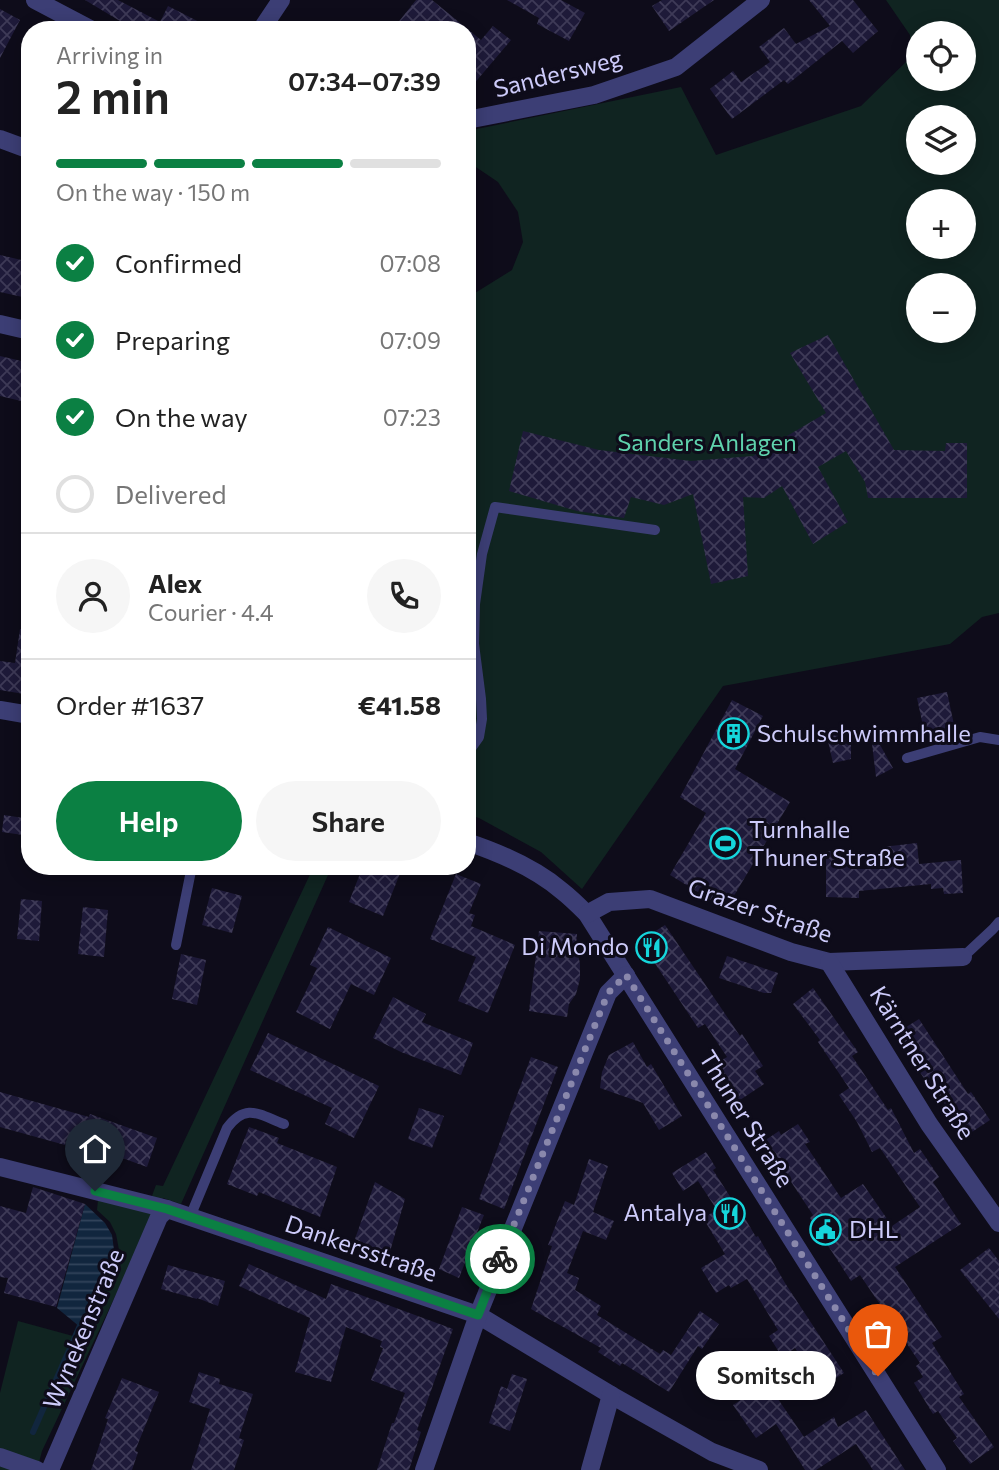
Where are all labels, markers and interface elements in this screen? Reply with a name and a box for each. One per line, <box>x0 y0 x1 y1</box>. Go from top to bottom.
map controls <box>906 21 976 343</box>
button: locate <box>906 21 976 91</box>
text: Arriving in <box>56 41 163 69</box>
street label: Sandersweg <box>490 43 625 102</box>
text: 07:34–07:39 <box>288 65 441 96</box>
text: 2 min <box>56 67 170 123</box>
button: layers <box>906 105 976 175</box>
text: On the way · 150 m <box>56 178 250 206</box>
button: + <box>906 189 976 259</box>
icon: check <box>56 244 94 282</box>
text: Confirmed <box>115 247 242 278</box>
text: 07:08 <box>380 249 441 277</box>
button: − <box>906 273 976 343</box>
icon: check <box>56 321 94 359</box>
text: Preparing <box>115 324 230 355</box>
text: 07:09 <box>380 326 441 354</box>
icon: check <box>56 398 94 436</box>
text: On the way <box>115 401 248 432</box>
text: 07:23 <box>383 403 441 431</box>
park label: Sanders Anlagen <box>617 427 797 456</box>
text: Delivered <box>115 478 226 509</box>
button: person <box>56 559 130 633</box>
button: phone <box>367 559 441 633</box>
text: Alex <box>148 567 202 598</box>
text: Courier · 4.4 <box>148 598 274 626</box>
text: Order #1637 <box>56 689 204 720</box>
text: €41.58 <box>358 689 441 720</box>
building icon: Schulschwimmhalle <box>717 717 751 751</box>
place label: Schulschwimmhalle <box>757 718 971 747</box>
button: Help <box>56 781 242 861</box>
button: Share <box>256 781 441 861</box>
place label: Turnhalle Thuner Straße <box>749 814 905 871</box>
sports icon: Turnhalle Thuner Straße <box>709 827 743 861</box>
street label: Grazer Straße <box>684 871 837 948</box>
restaurant icon: Di Mondo <box>635 930 669 964</box>
place label: Di Mondo <box>521 931 629 960</box>
street label: Kärntner Straße <box>865 980 982 1144</box>
street label: Thuner Straße <box>694 1044 801 1192</box>
pin <box>65 1119 125 1191</box>
icon: home <box>76 1130 114 1168</box>
restaurant icon: Antalya <box>713 1196 747 1230</box>
place label: Antalya <box>623 1197 707 1226</box>
street label: Dankersstraße <box>282 1208 441 1287</box>
public building icon: DHL <box>809 1213 843 1247</box>
place label: DHL <box>849 1214 898 1243</box>
courier <box>465 1224 535 1294</box>
icon: bike <box>481 1240 519 1278</box>
street label: Wynekenstraße <box>36 1244 129 1413</box>
pin <box>848 1304 908 1376</box>
icon: bag <box>859 1315 897 1353</box>
callout: Somitsch <box>696 1352 836 1400</box>
text: Somitsch <box>717 1361 815 1389</box>

